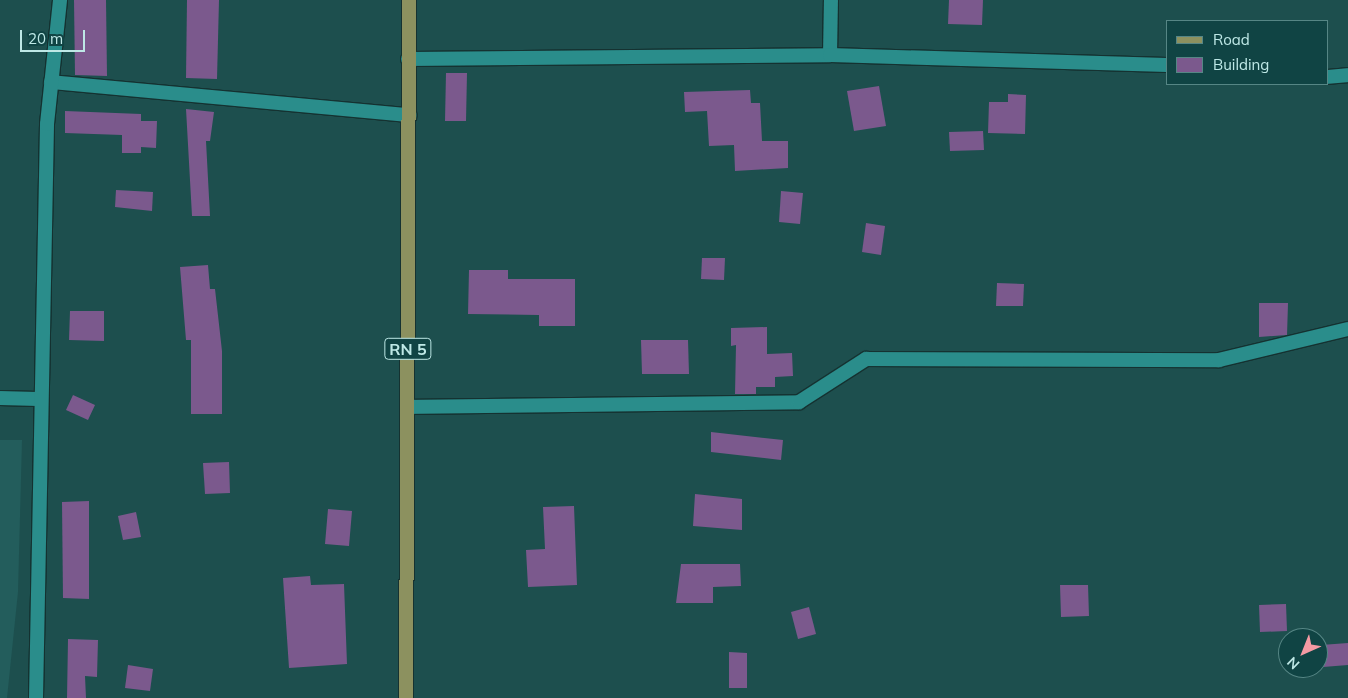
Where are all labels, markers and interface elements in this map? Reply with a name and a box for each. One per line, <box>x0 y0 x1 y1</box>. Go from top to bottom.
scale bar <box>22 20 88 52</box>
legend <box>1166 20 1328 85</box>
text: 20 m <box>28 29 63 48</box>
text: Road <box>1213 30 1250 49</box>
text: Building <box>1213 55 1269 74</box>
road number: RN 5 <box>384 336 432 362</box>
north arrow <box>1278 628 1328 678</box>
text: N <box>1283 653 1303 673</box>

